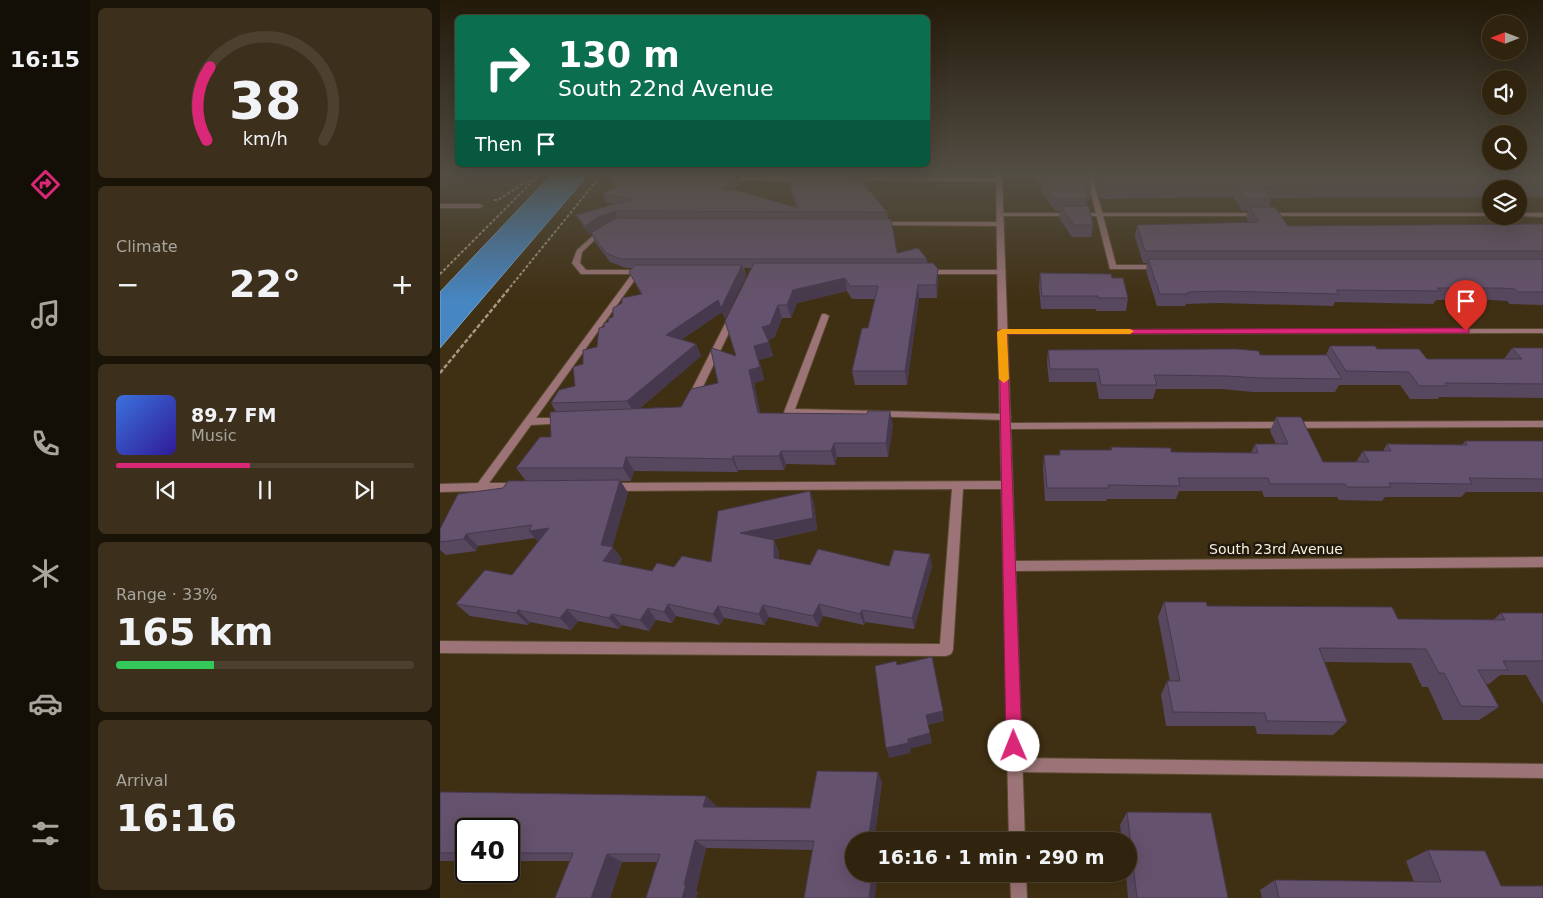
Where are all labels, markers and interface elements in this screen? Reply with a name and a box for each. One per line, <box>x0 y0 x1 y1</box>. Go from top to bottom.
north arrow <box>1482 15 1528 60</box>
map controls <box>1482 15 1527 225</box>
icon: right <box>475 35 540 100</box>
text: 130 m <box>558 35 680 75</box>
text: 16:15 <box>10 47 80 72</box>
button: sound <box>1482 70 1527 115</box>
text: 38 <box>229 71 301 131</box>
text: South 22nd Avenue <box>558 76 774 101</box>
button: search <box>1482 125 1527 170</box>
text: km/h <box>242 128 288 149</box>
icon: arrive <box>532 130 560 158</box>
text: Then <box>475 133 522 155</box>
icon: directions <box>28 167 63 202</box>
button: layers <box>1482 180 1527 225</box>
text: Climate <box>116 237 178 256</box>
text: 22° <box>229 262 301 306</box>
text: − <box>116 268 139 301</box>
text: + <box>391 268 414 301</box>
pin <box>1445 280 1487 331</box>
icon: arrive <box>1452 287 1480 315</box>
icon: music <box>28 297 63 332</box>
text: 89.7 FM <box>191 404 276 426</box>
icon: phone <box>28 426 63 461</box>
text: Music <box>191 426 237 445</box>
icon: previous <box>152 476 180 504</box>
icon: pause <box>251 476 279 504</box>
icon: next <box>350 476 378 504</box>
street label: South 23rd Avenue <box>1209 541 1343 557</box>
icon: climate <box>28 556 63 591</box>
text: Range · 33% <box>116 585 218 604</box>
text: 165 km <box>116 610 273 654</box>
icon: car <box>28 686 63 721</box>
position arrow <box>987 719 1039 771</box>
text: Arrival <box>116 771 168 790</box>
text: 16:16 <box>116 796 237 840</box>
icon: filters <box>28 816 63 851</box>
speed limit sign: 40 <box>455 818 520 883</box>
text: 16:16 · 1 min · 290 m <box>877 846 1105 868</box>

